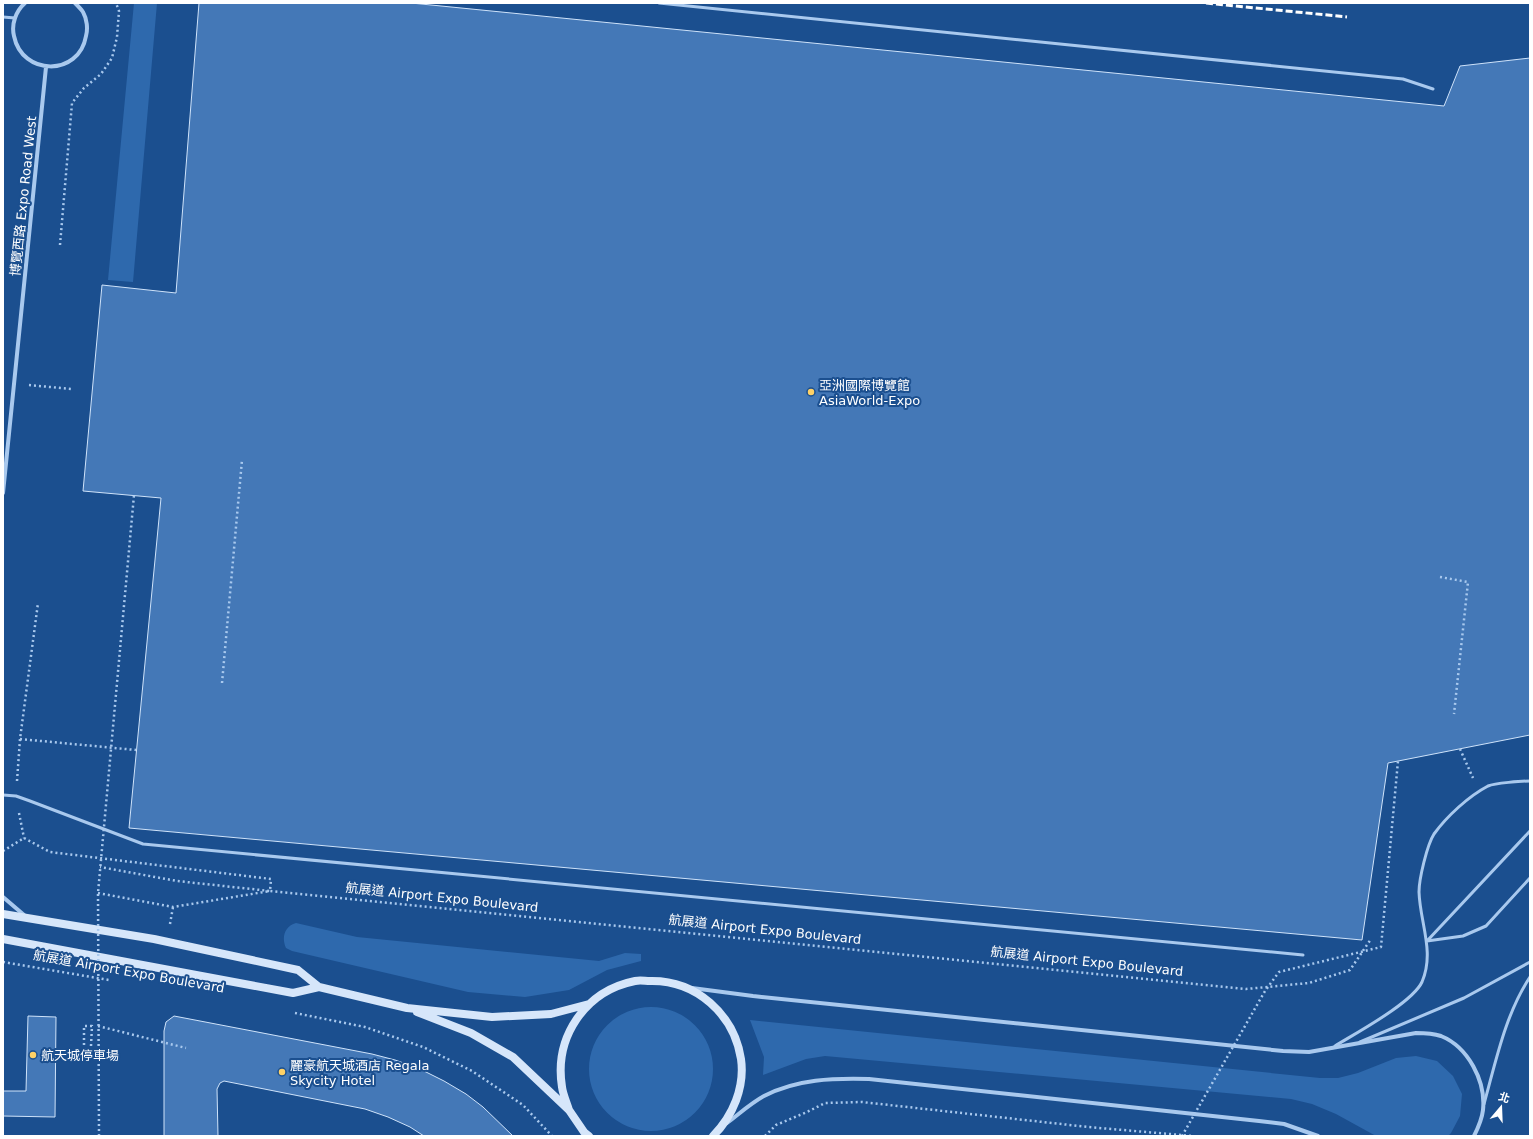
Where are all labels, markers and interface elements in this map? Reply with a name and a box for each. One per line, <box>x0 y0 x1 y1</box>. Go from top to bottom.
street label: 博覽西路 Expo Road West <box>8 115 39 277</box>
place label: 亞洲國際博覽館 AsiaWorld-Expo <box>819 378 920 408</box>
marker: 亞洲國際博覽館 AsiaWorld-Expo <box>806 387 816 397</box>
street label: 航展道 Airport Expo Boulevard <box>345 880 539 915</box>
street label: 航展道 Airport Expo Boulevard <box>668 912 862 947</box>
street label: 航展道 Airport Expo Boulevard <box>990 944 1184 979</box>
street label: 航展道 Airport Expo Boulevard <box>32 947 226 996</box>
place label: 航天城停車場 <box>41 1048 119 1063</box>
marker: 航天城停車場 <box>28 1050 38 1060</box>
place label: 麗豪航天城酒店 Regala Skycity Hotel <box>290 1058 429 1088</box>
marker: 麗豪航天城酒店 Regala Skycity Hotel <box>277 1067 287 1077</box>
north arrow <box>1481 1087 1521 1127</box>
text: 北 <box>1497 1090 1511 1106</box>

